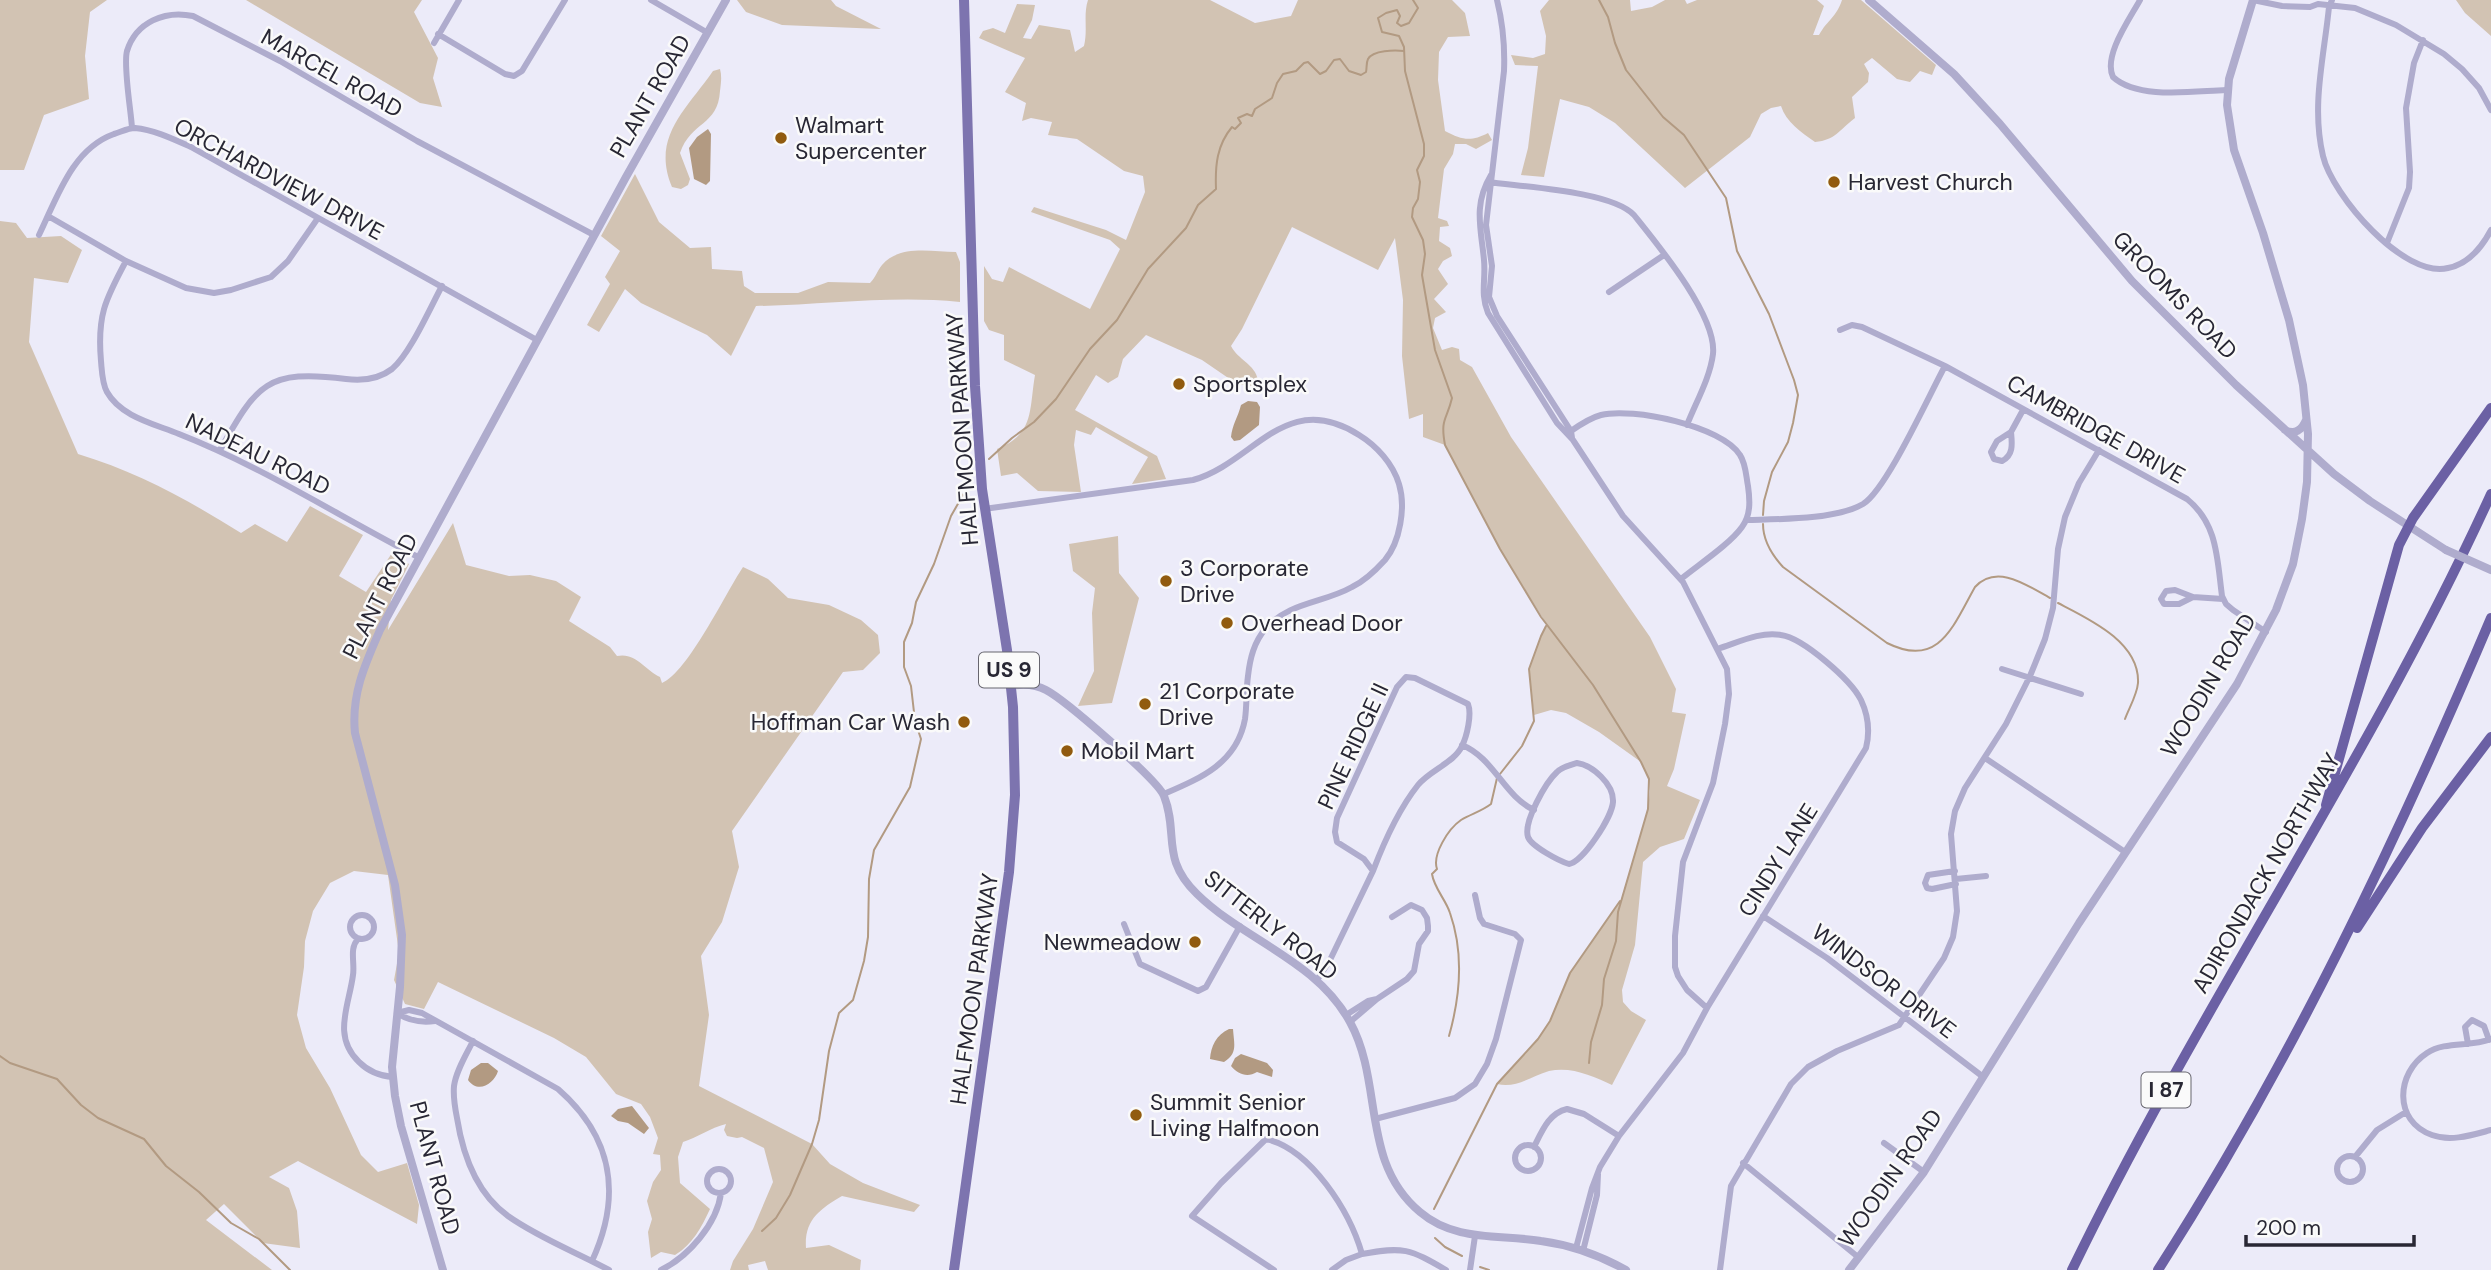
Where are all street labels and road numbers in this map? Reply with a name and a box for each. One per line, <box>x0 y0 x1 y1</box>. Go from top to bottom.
street label: MARCEL ROAD <box>256 22 408 124</box>
street label: PLANT ROAD <box>603 29 697 163</box>
street label: ORCHARDVIEW DRIVE <box>169 111 389 247</box>
street label: GROOMS ROAD <box>2106 225 2244 365</box>
street label: HALFMOON PARKWAY <box>939 311 985 547</box>
street label: CAMBRIDGE DRIVE <box>2002 368 2190 490</box>
street label: NADEAU ROAD <box>181 406 335 502</box>
street label: PLANT ROAD <box>336 528 424 664</box>
street label: WOODIN ROAD <box>2153 608 2263 762</box>
road number: US 9 <box>979 652 1039 688</box>
street label: PINE RIDGE II <box>1311 678 1395 814</box>
street label: ADIRONDACK NORTHWAY <box>2185 748 2347 998</box>
street label: CINDY LANE <box>1731 798 1825 922</box>
street label: SITTERLY ROAD <box>1198 863 1344 987</box>
street label: HALFMOON PARKWAY <box>943 871 1005 1107</box>
street label: WINDSOR DRIVE <box>1806 917 1962 1045</box>
road number: I 87 <box>2142 1072 2190 1108</box>
street label: PLANT ROAD <box>403 1098 467 1238</box>
street label: WOODIN ROAD <box>1831 1103 1949 1253</box>

